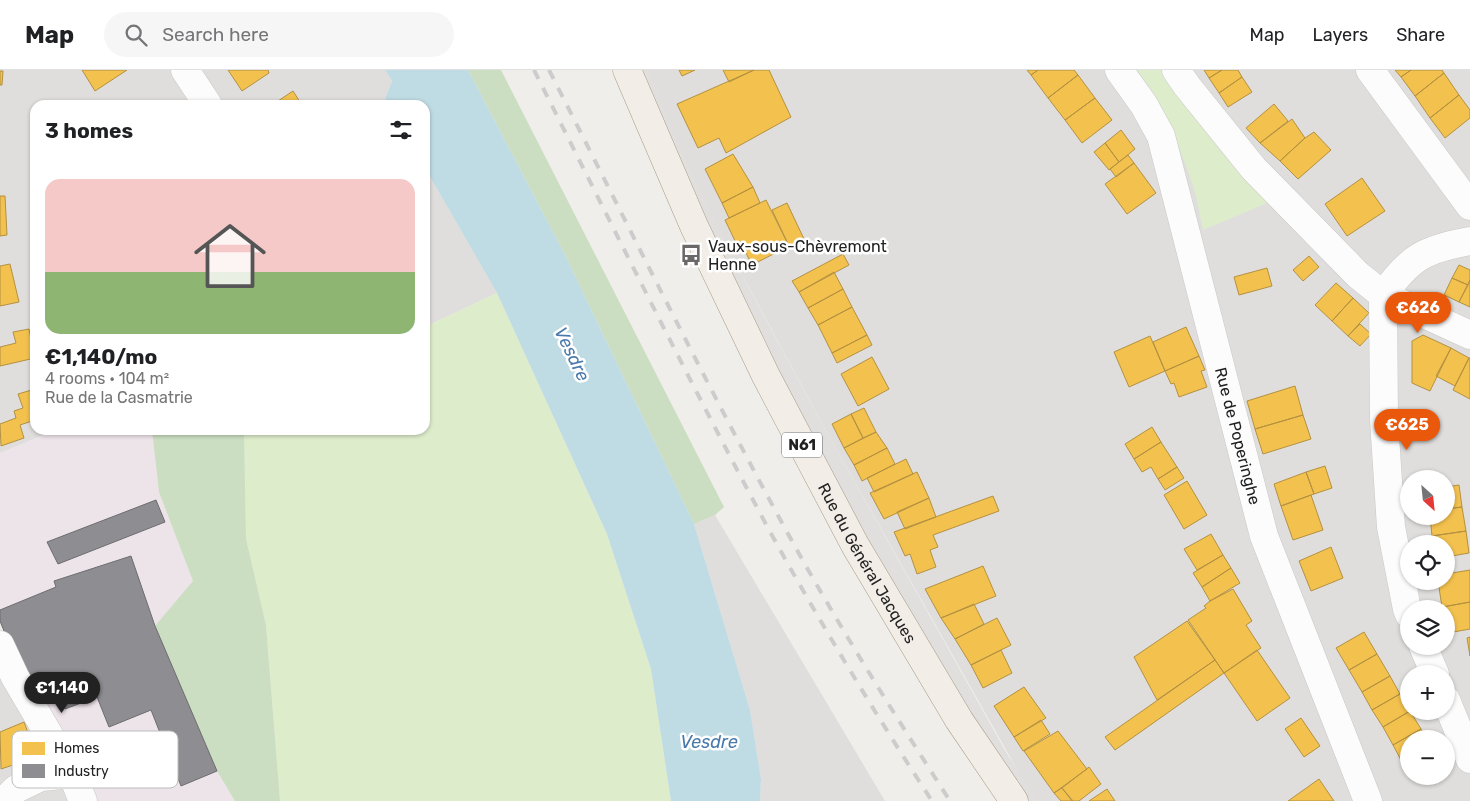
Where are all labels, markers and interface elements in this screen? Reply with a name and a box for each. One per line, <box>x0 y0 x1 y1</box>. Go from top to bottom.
search box <box>104 12 454 57</box>
text: Map <box>25 21 74 49</box>
icon: search <box>122 21 150 49</box>
text: Search here <box>162 23 269 46</box>
text: Map <box>1250 24 1285 46</box>
text: Layers <box>1313 24 1368 46</box>
text: Share <box>1396 24 1445 46</box>
icon: filters <box>387 116 415 144</box>
text: 3 homes <box>45 118 133 143</box>
icon: home <box>185 211 275 301</box>
place label: Vaux-sous-Chèvremont Henne <box>708 237 887 274</box>
bus stop icon: Vaux-sous-Chèvremont Henne <box>678 242 704 268</box>
pin: €626 <box>1388 292 1448 334</box>
text: €626 <box>1396 298 1440 317</box>
water label: Vesdre <box>549 323 595 385</box>
text: €1,140/mo <box>45 344 157 369</box>
street label: Rue de Poperinghe <box>1211 365 1265 507</box>
text: 4 rooms · 104 m² <box>45 369 169 388</box>
text: Rue de la Casmatrie <box>45 388 193 407</box>
pin: €625 <box>1377 408 1437 451</box>
text: €625 <box>1385 415 1429 434</box>
road number: N61 <box>782 432 822 458</box>
north arrow <box>1400 470 1455 525</box>
map controls <box>1400 470 1455 785</box>
street label: Rue du Général Jacques <box>815 480 921 647</box>
button: locate <box>1400 535 1455 590</box>
button: layers <box>1400 600 1455 655</box>
button: + <box>1400 665 1455 720</box>
pin: €1,140 <box>21 672 103 714</box>
text: €1,140 <box>35 678 89 697</box>
button: − <box>1400 730 1455 785</box>
legend <box>12 731 178 788</box>
water label: Vesdre <box>680 731 738 753</box>
text: Homes <box>54 740 99 757</box>
text: Industry <box>54 763 109 780</box>

